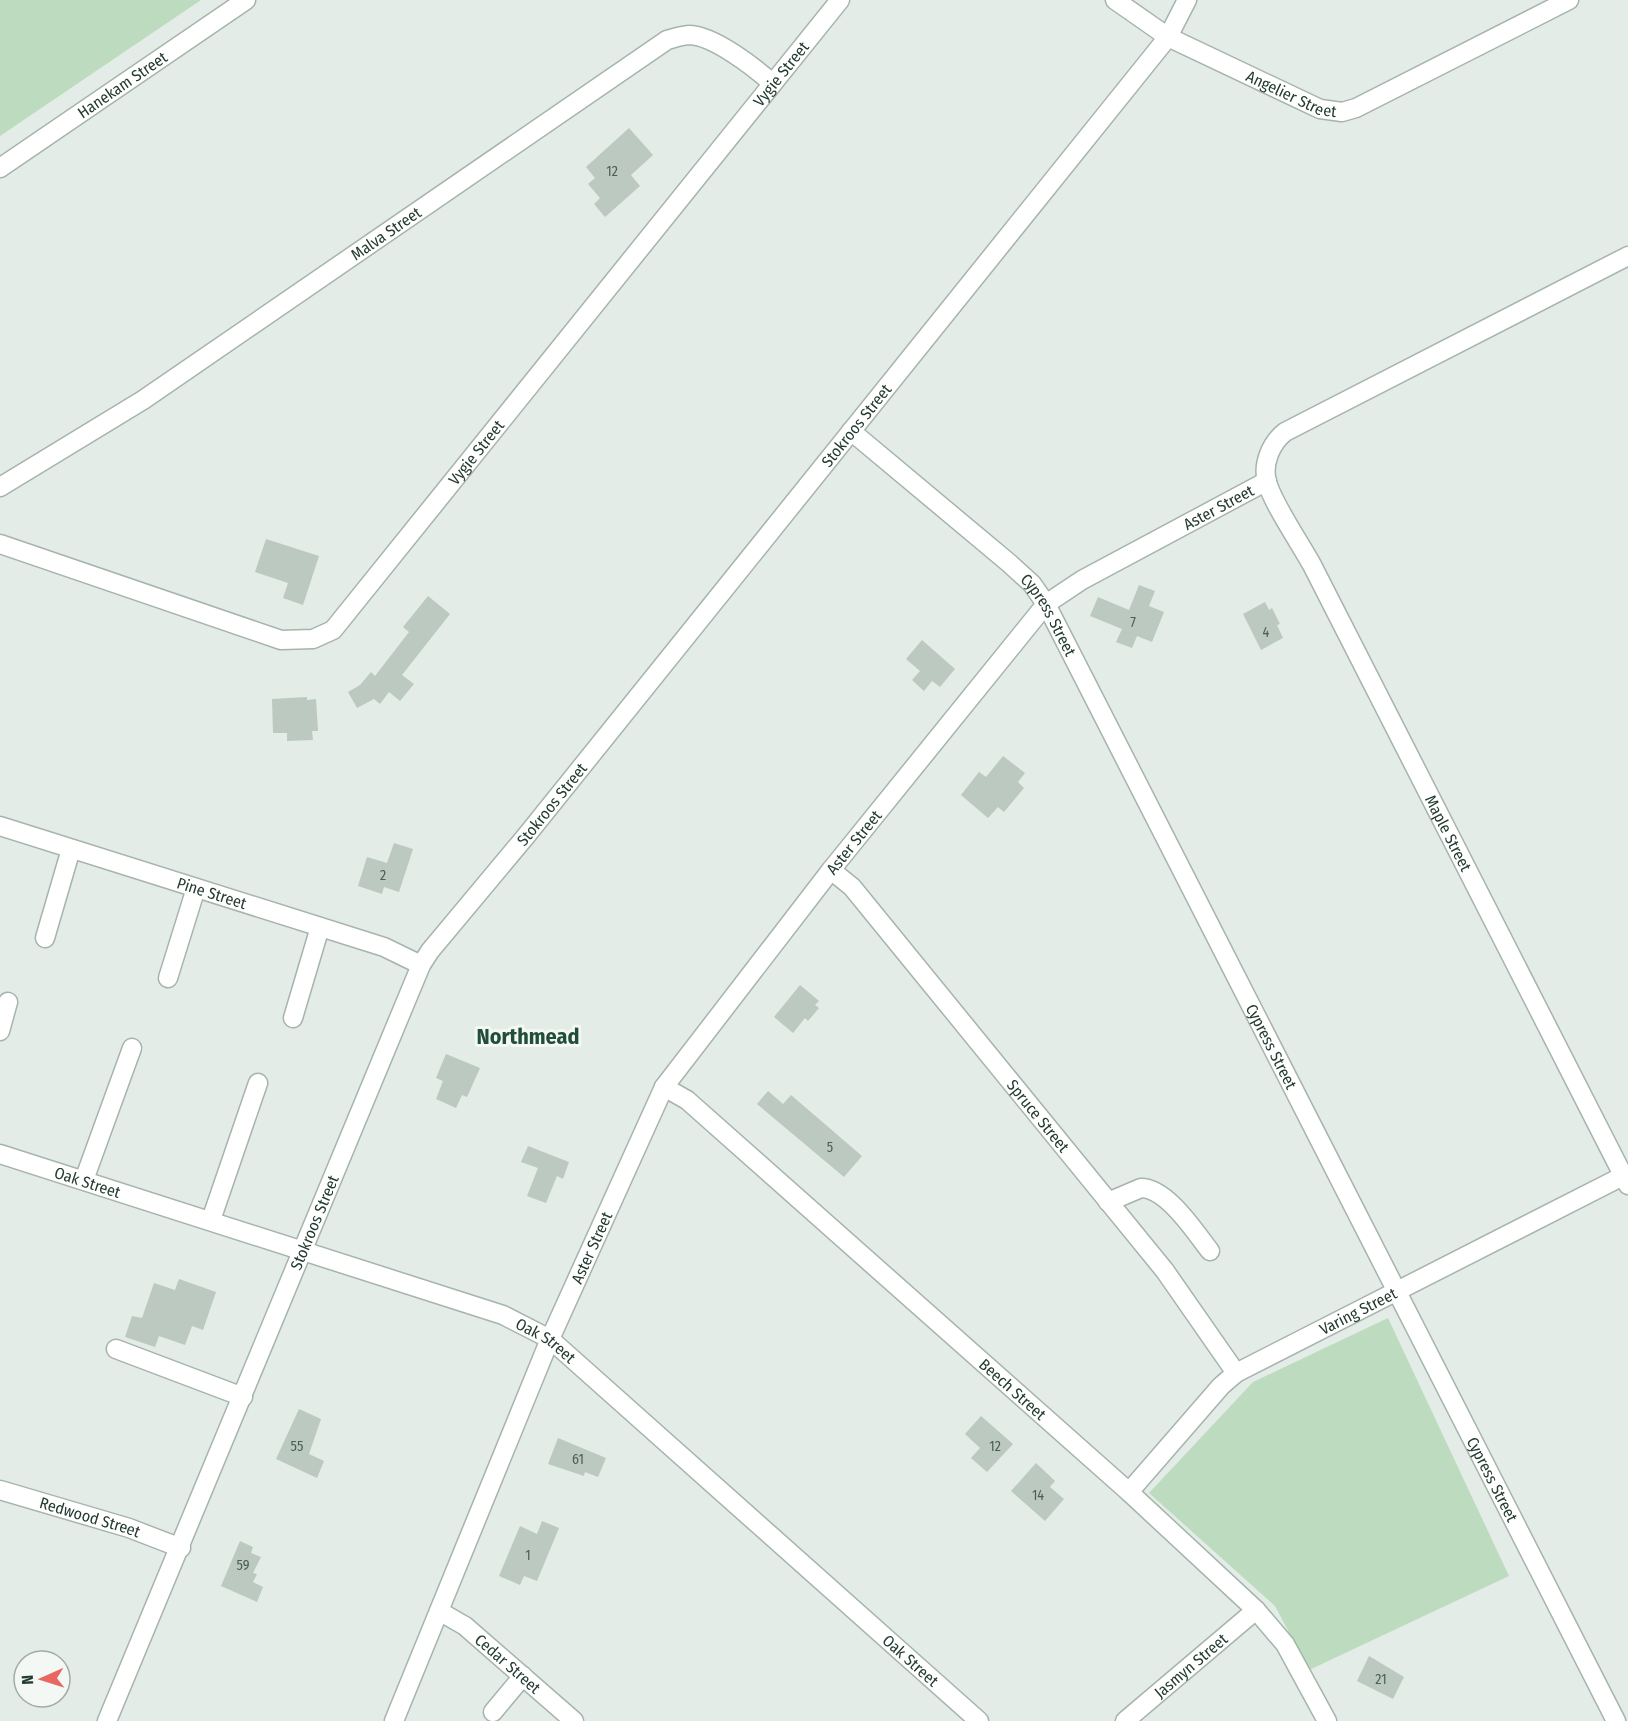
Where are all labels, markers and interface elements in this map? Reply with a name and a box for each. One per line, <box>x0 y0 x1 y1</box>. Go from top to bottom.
street label: Vygie Street <box>749 37 813 110</box>
street label: Hanekam Street <box>74 47 172 122</box>
street label: Angelier Street <box>1243 66 1338 121</box>
house number: 12 <box>606 163 618 180</box>
street label: Malva Street <box>347 202 426 264</box>
street label: Stokroos Street <box>817 380 896 471</box>
street label: Vygie Street <box>445 416 509 489</box>
street label: Aster Street <box>1180 481 1258 534</box>
street label: Cypress Street <box>1017 570 1080 660</box>
house number: 7 <box>1130 614 1136 631</box>
house number: 4 <box>1263 624 1270 641</box>
street label: Stokroos Street <box>513 759 591 850</box>
street label: Maple Street <box>1421 792 1476 875</box>
street label: Aster Street <box>822 806 886 878</box>
house number: 2 <box>380 867 386 884</box>
street label: Pine Street <box>174 873 249 913</box>
street label: Cypress Street <box>1242 1001 1301 1093</box>
district label: Northmead <box>477 1023 579 1050</box>
street label: Spruce Street <box>1003 1076 1074 1157</box>
house number: 5 <box>827 1139 833 1156</box>
street label: Oak Street <box>52 1163 124 1202</box>
street label: Stokroos Street <box>286 1172 343 1273</box>
street label: Aster Street <box>567 1208 617 1287</box>
street label: Varing Street <box>1316 1284 1401 1339</box>
street label: Oak Street <box>512 1314 580 1368</box>
street label: Beech Street <box>975 1355 1050 1425</box>
street label: Cypress Street <box>1463 1434 1522 1526</box>
house number: 55 <box>291 1438 303 1455</box>
house number: 12 <box>989 1438 1001 1455</box>
house number: 61 <box>572 1451 584 1468</box>
house number: 14 <box>1032 1487 1044 1504</box>
street label: Redwood Street <box>37 1493 144 1542</box>
house number: 1 <box>525 1547 531 1564</box>
house number: 59 <box>236 1557 250 1574</box>
street label: Jasmyn Street <box>1151 1629 1232 1702</box>
street label: Cedar Street <box>471 1630 545 1698</box>
street label: Oak Street <box>879 1631 943 1691</box>
north arrow <box>12 1649 72 1709</box>
house number: 21 <box>1375 1671 1387 1688</box>
text: N <box>18 1674 37 1685</box>

